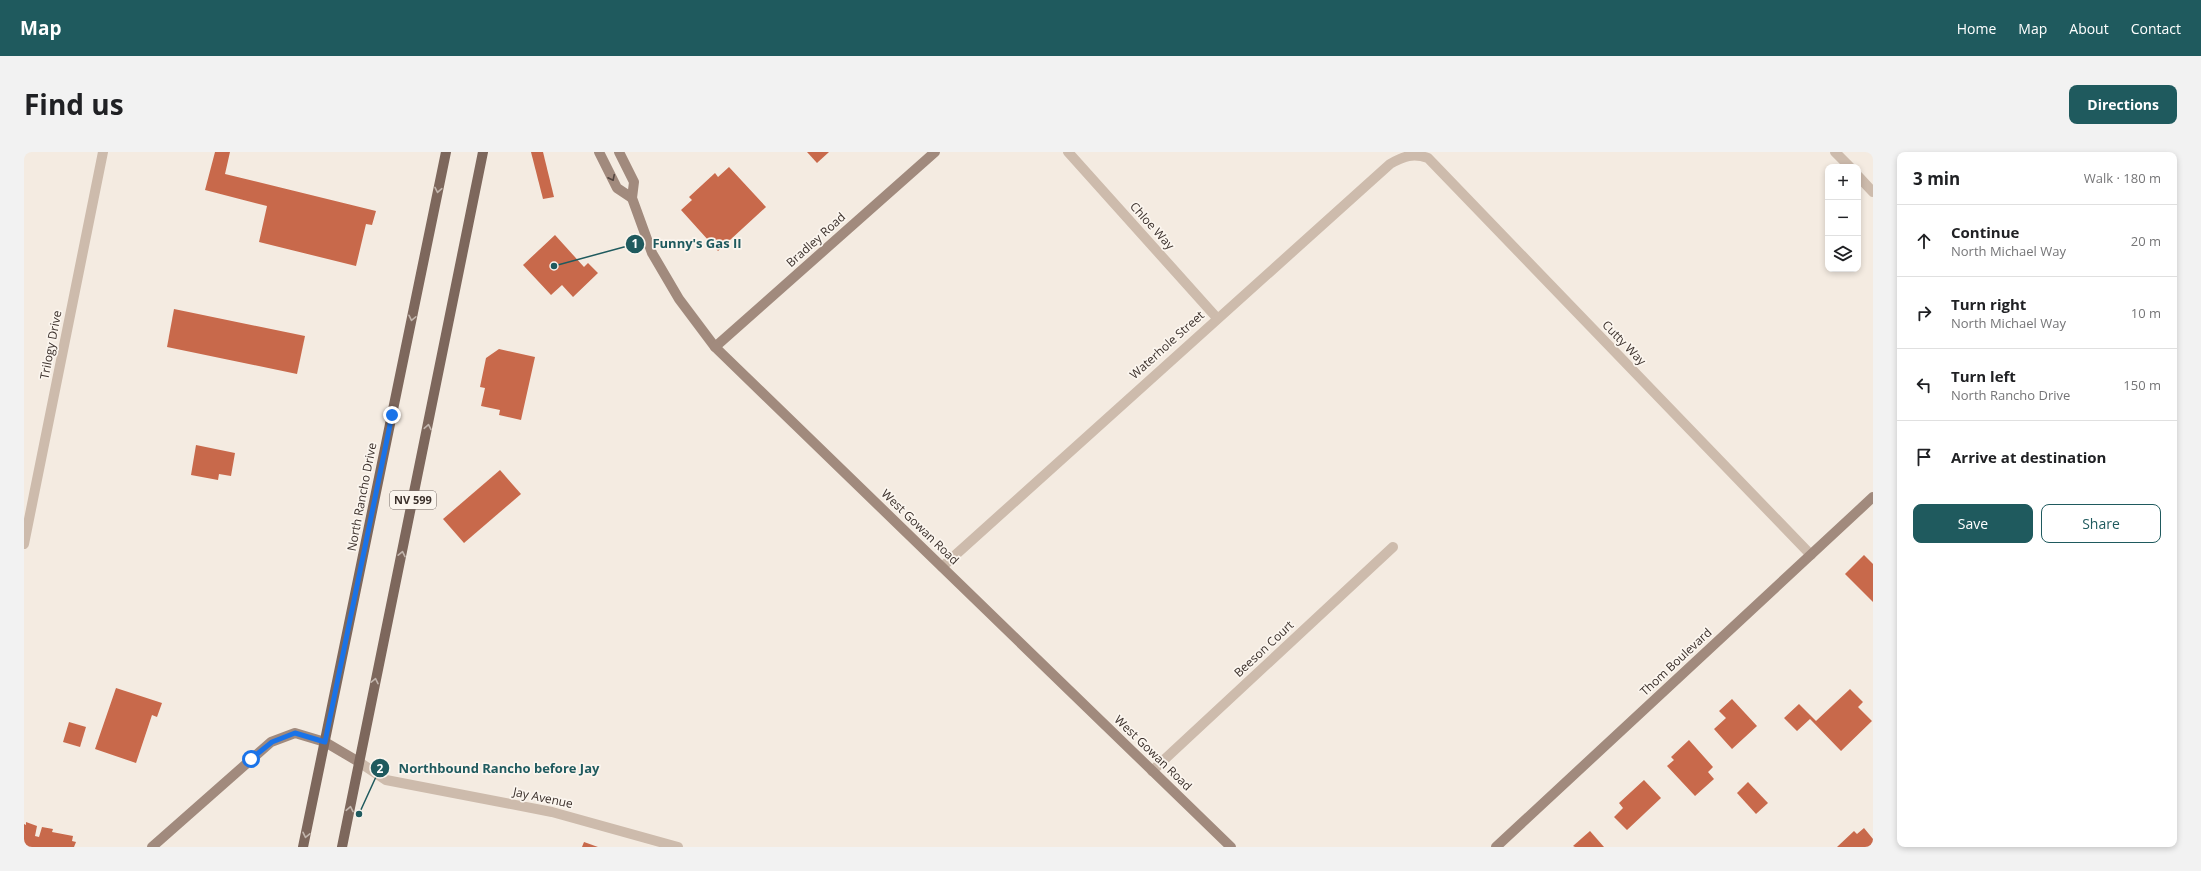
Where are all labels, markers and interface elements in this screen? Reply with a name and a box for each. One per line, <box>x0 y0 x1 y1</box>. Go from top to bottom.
text: Map <box>20 15 61 41</box>
text: Home <box>1957 19 1996 38</box>
text: Map <box>2018 19 2047 38</box>
text: About <box>2069 19 2109 38</box>
text: Contact <box>2131 19 2181 38</box>
text: Find us <box>24 85 124 123</box>
button: Directions <box>2069 85 2177 124</box>
map controls <box>1825 164 1861 272</box>
button: + <box>1825 164 1861 200</box>
text: 3 min <box>1913 167 1960 190</box>
text: Walk · 180 m <box>2084 169 2161 187</box>
one-way arrow <box>607 173 615 181</box>
one-way arrow <box>434 187 443 193</box>
street label: Chloe Way <box>1126 198 1179 254</box>
button: − <box>1825 200 1861 236</box>
street label: Bradley Road <box>782 208 849 271</box>
text: Continue <box>1951 222 2019 242</box>
icon: ahead <box>1913 230 1935 252</box>
callout: Funny's Gas II <box>625 231 750 256</box>
text: 20 m <box>2131 232 2161 250</box>
text: Funny's Gas II <box>652 234 742 252</box>
text: 1 <box>632 235 638 252</box>
button: layers <box>1825 236 1861 272</box>
text: North Michael Way <box>1951 242 2066 260</box>
text: Turn right <box>1951 294 2026 314</box>
icon: right <box>1913 302 1935 324</box>
text: 10 m <box>2131 304 2161 322</box>
street label: Waterhole Street <box>1126 307 1208 383</box>
street label: Trilogy Drive <box>36 309 66 381</box>
one-way arrow <box>408 314 417 321</box>
text: North Michael Way <box>1951 314 2066 332</box>
street label: Cutty Way <box>1599 316 1651 370</box>
text: Turn left <box>1951 366 2016 386</box>
icon: left <box>1913 374 1935 396</box>
text: 150 m <box>2123 376 2161 394</box>
text: North Rancho Drive <box>1951 386 2070 404</box>
route end <box>383 406 401 424</box>
one-way arrow <box>423 424 432 430</box>
street label: North Rancho Drive <box>343 441 380 553</box>
icon: arrive <box>1913 446 1935 468</box>
text: Arrive at destination <box>1951 447 2106 467</box>
street label: West Gowan Road <box>878 485 963 568</box>
road number: NV 599 <box>390 491 436 509</box>
button: Save <box>1913 504 2033 543</box>
button: Share <box>2041 504 2161 543</box>
one-way arrow <box>397 551 405 557</box>
street label: Beeson Court <box>1230 617 1297 681</box>
street label: Thom Boulevard <box>1636 624 1715 699</box>
one-way arrow <box>371 678 379 684</box>
street label: West Gowan Road <box>1111 711 1196 794</box>
route start <box>242 750 260 768</box>
callout: Northbound Rancho before Jay <box>370 756 607 781</box>
text: Northbound Rancho before Jay <box>399 759 600 777</box>
text: 2 <box>377 760 384 777</box>
street label: Jay Avenue <box>511 783 575 812</box>
one-way arrow <box>345 806 353 812</box>
one-way arrow <box>302 832 310 838</box>

